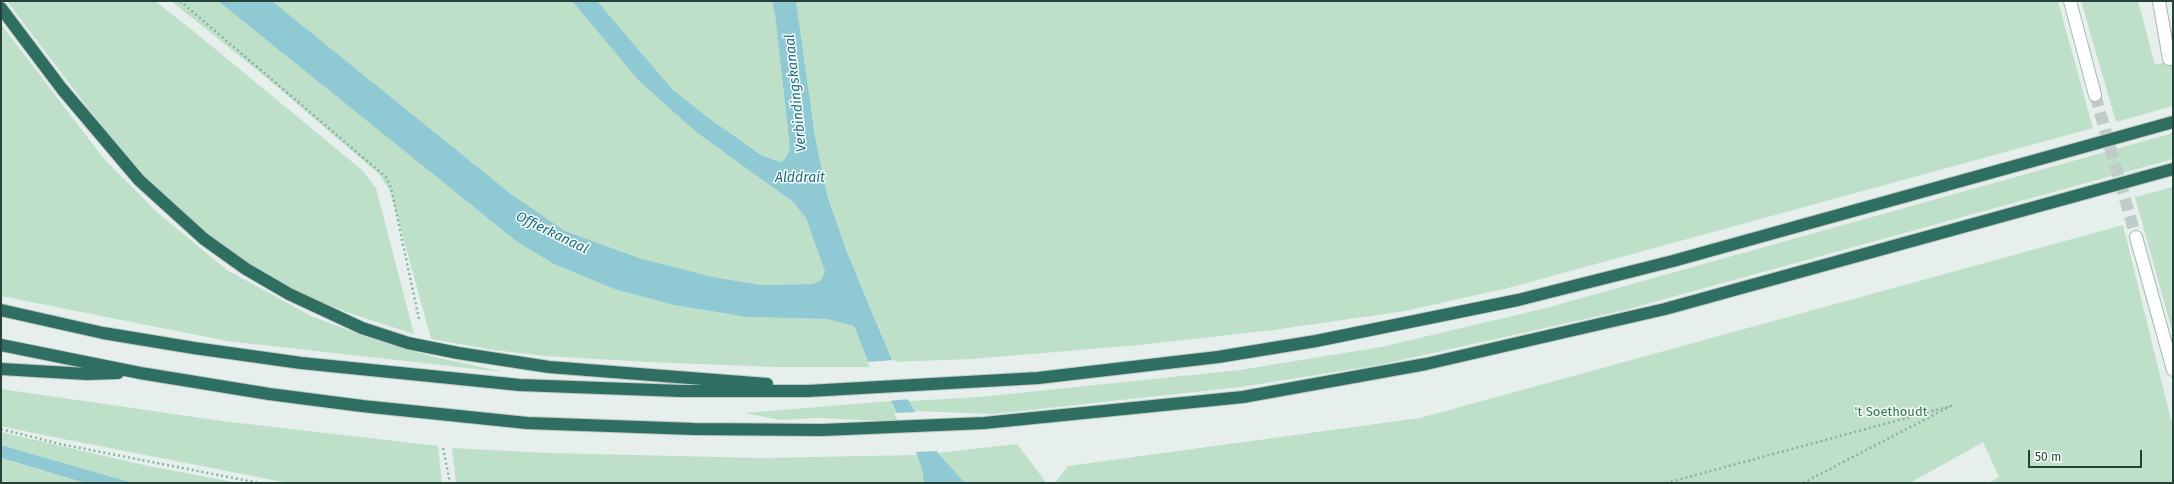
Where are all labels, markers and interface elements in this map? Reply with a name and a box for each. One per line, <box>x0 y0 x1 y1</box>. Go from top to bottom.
water label: Verbindingskanaal <box>781 33 811 153</box>
water label: Alddrait <box>775 170 825 186</box>
water label: Offierkanaal <box>513 208 591 258</box>
park label: 't Soethoudt <box>1855 404 1927 420</box>
scale bar <box>2030 442 2144 468</box>
text: 50 m <box>2035 450 2061 464</box>

